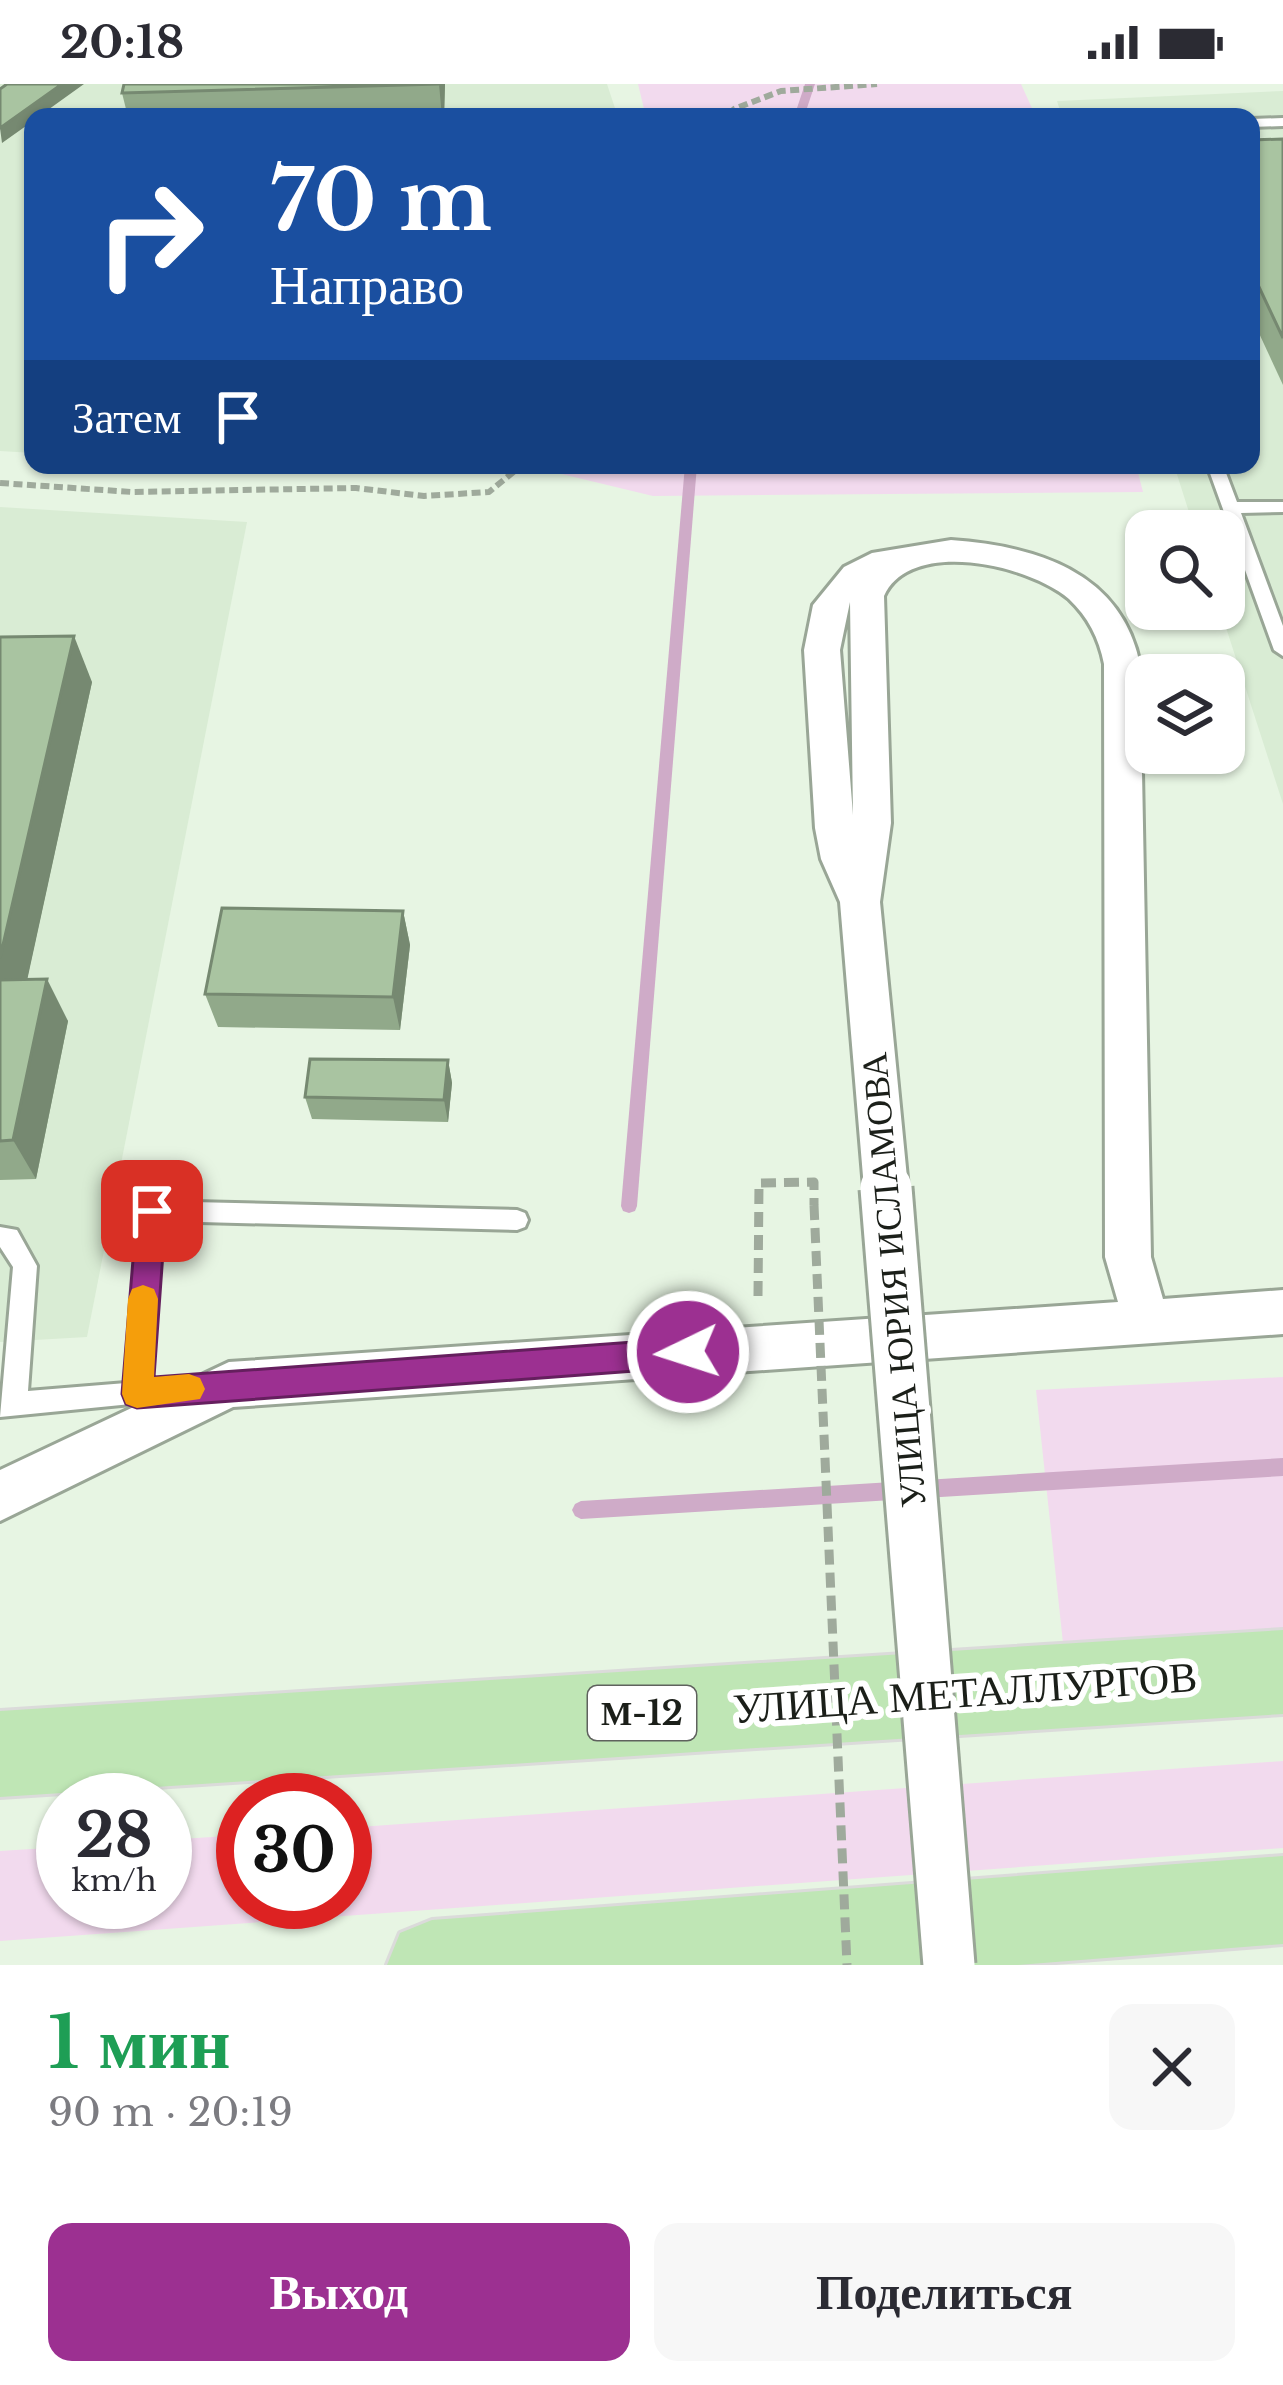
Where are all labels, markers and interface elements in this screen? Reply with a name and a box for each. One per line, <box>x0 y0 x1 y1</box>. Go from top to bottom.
text: 20:18 <box>60 14 184 70</box>
text: 70 m <box>270 149 492 253</box>
icon: right <box>72 156 228 312</box>
text: Направо <box>270 252 464 319</box>
icon: arrive <box>205 384 271 450</box>
text: Затем <box>72 389 181 445</box>
map controls <box>1125 510 1245 774</box>
button: search <box>1125 510 1245 630</box>
button: layers <box>1125 654 1245 774</box>
street label: УЛИЦА ЮРИЯ ИСЛАМОВА <box>851 1050 936 1509</box>
pin <box>101 1160 203 1262</box>
icon: arrive <box>119 1178 185 1244</box>
position arrow <box>625 1289 751 1415</box>
street label: УЛИЦА МЕТАЛЛУРГОВ <box>731 1650 1199 1734</box>
road number: М-12 <box>588 1686 696 1740</box>
speed limit sign: 30 <box>216 1773 372 1929</box>
text: 28 <box>75 1799 153 1873</box>
text: km/h <box>71 1862 157 1899</box>
text: 1 мин <box>48 1998 231 2087</box>
button: close <box>1109 2004 1235 2130</box>
text: 90 m · 20:19 <box>48 2088 293 2137</box>
button: Выход <box>48 2223 630 2361</box>
button: Поделиться <box>654 2223 1235 2361</box>

